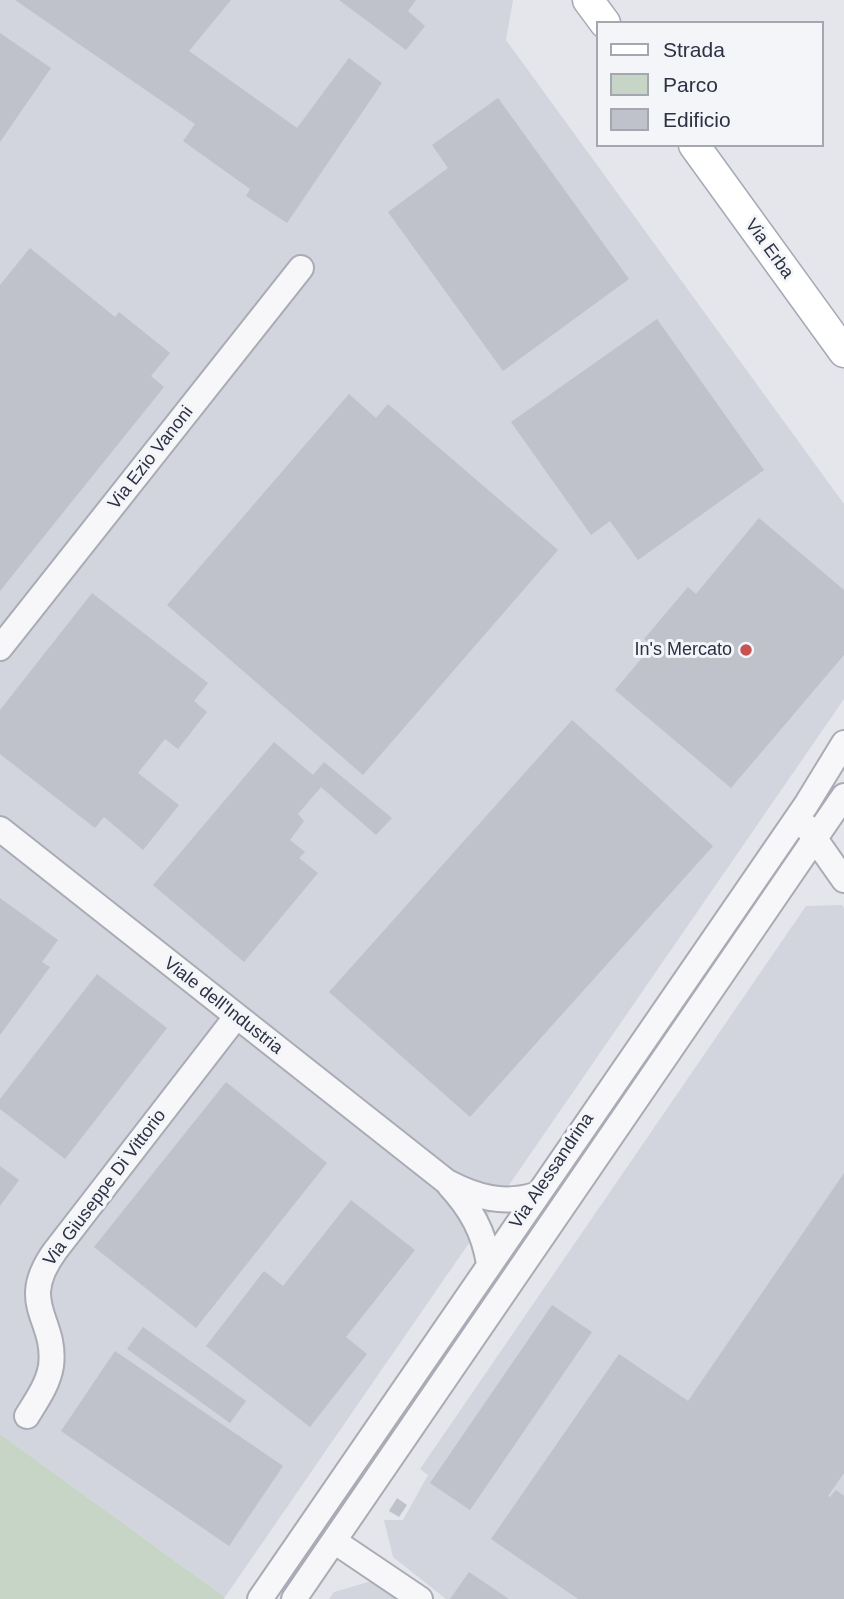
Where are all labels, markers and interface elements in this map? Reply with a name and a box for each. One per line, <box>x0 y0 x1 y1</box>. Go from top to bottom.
legend <box>596 21 823 147</box>
text: Strada <box>663 38 725 61</box>
text: Parco <box>663 73 718 96</box>
text: Edificio <box>663 108 731 131</box>
street label: Via Erba <box>740 215 798 283</box>
street label: Via Ezio Vanoni <box>104 402 198 514</box>
place label: In's Mercato <box>635 639 732 661</box>
marker: In's Mercato <box>738 642 754 658</box>
street label: Viale dell'Industria <box>159 953 287 1059</box>
street label: Via Giuseppe Di Vittorio <box>39 1105 171 1271</box>
street label: Via Alessandrina <box>505 1109 599 1233</box>

